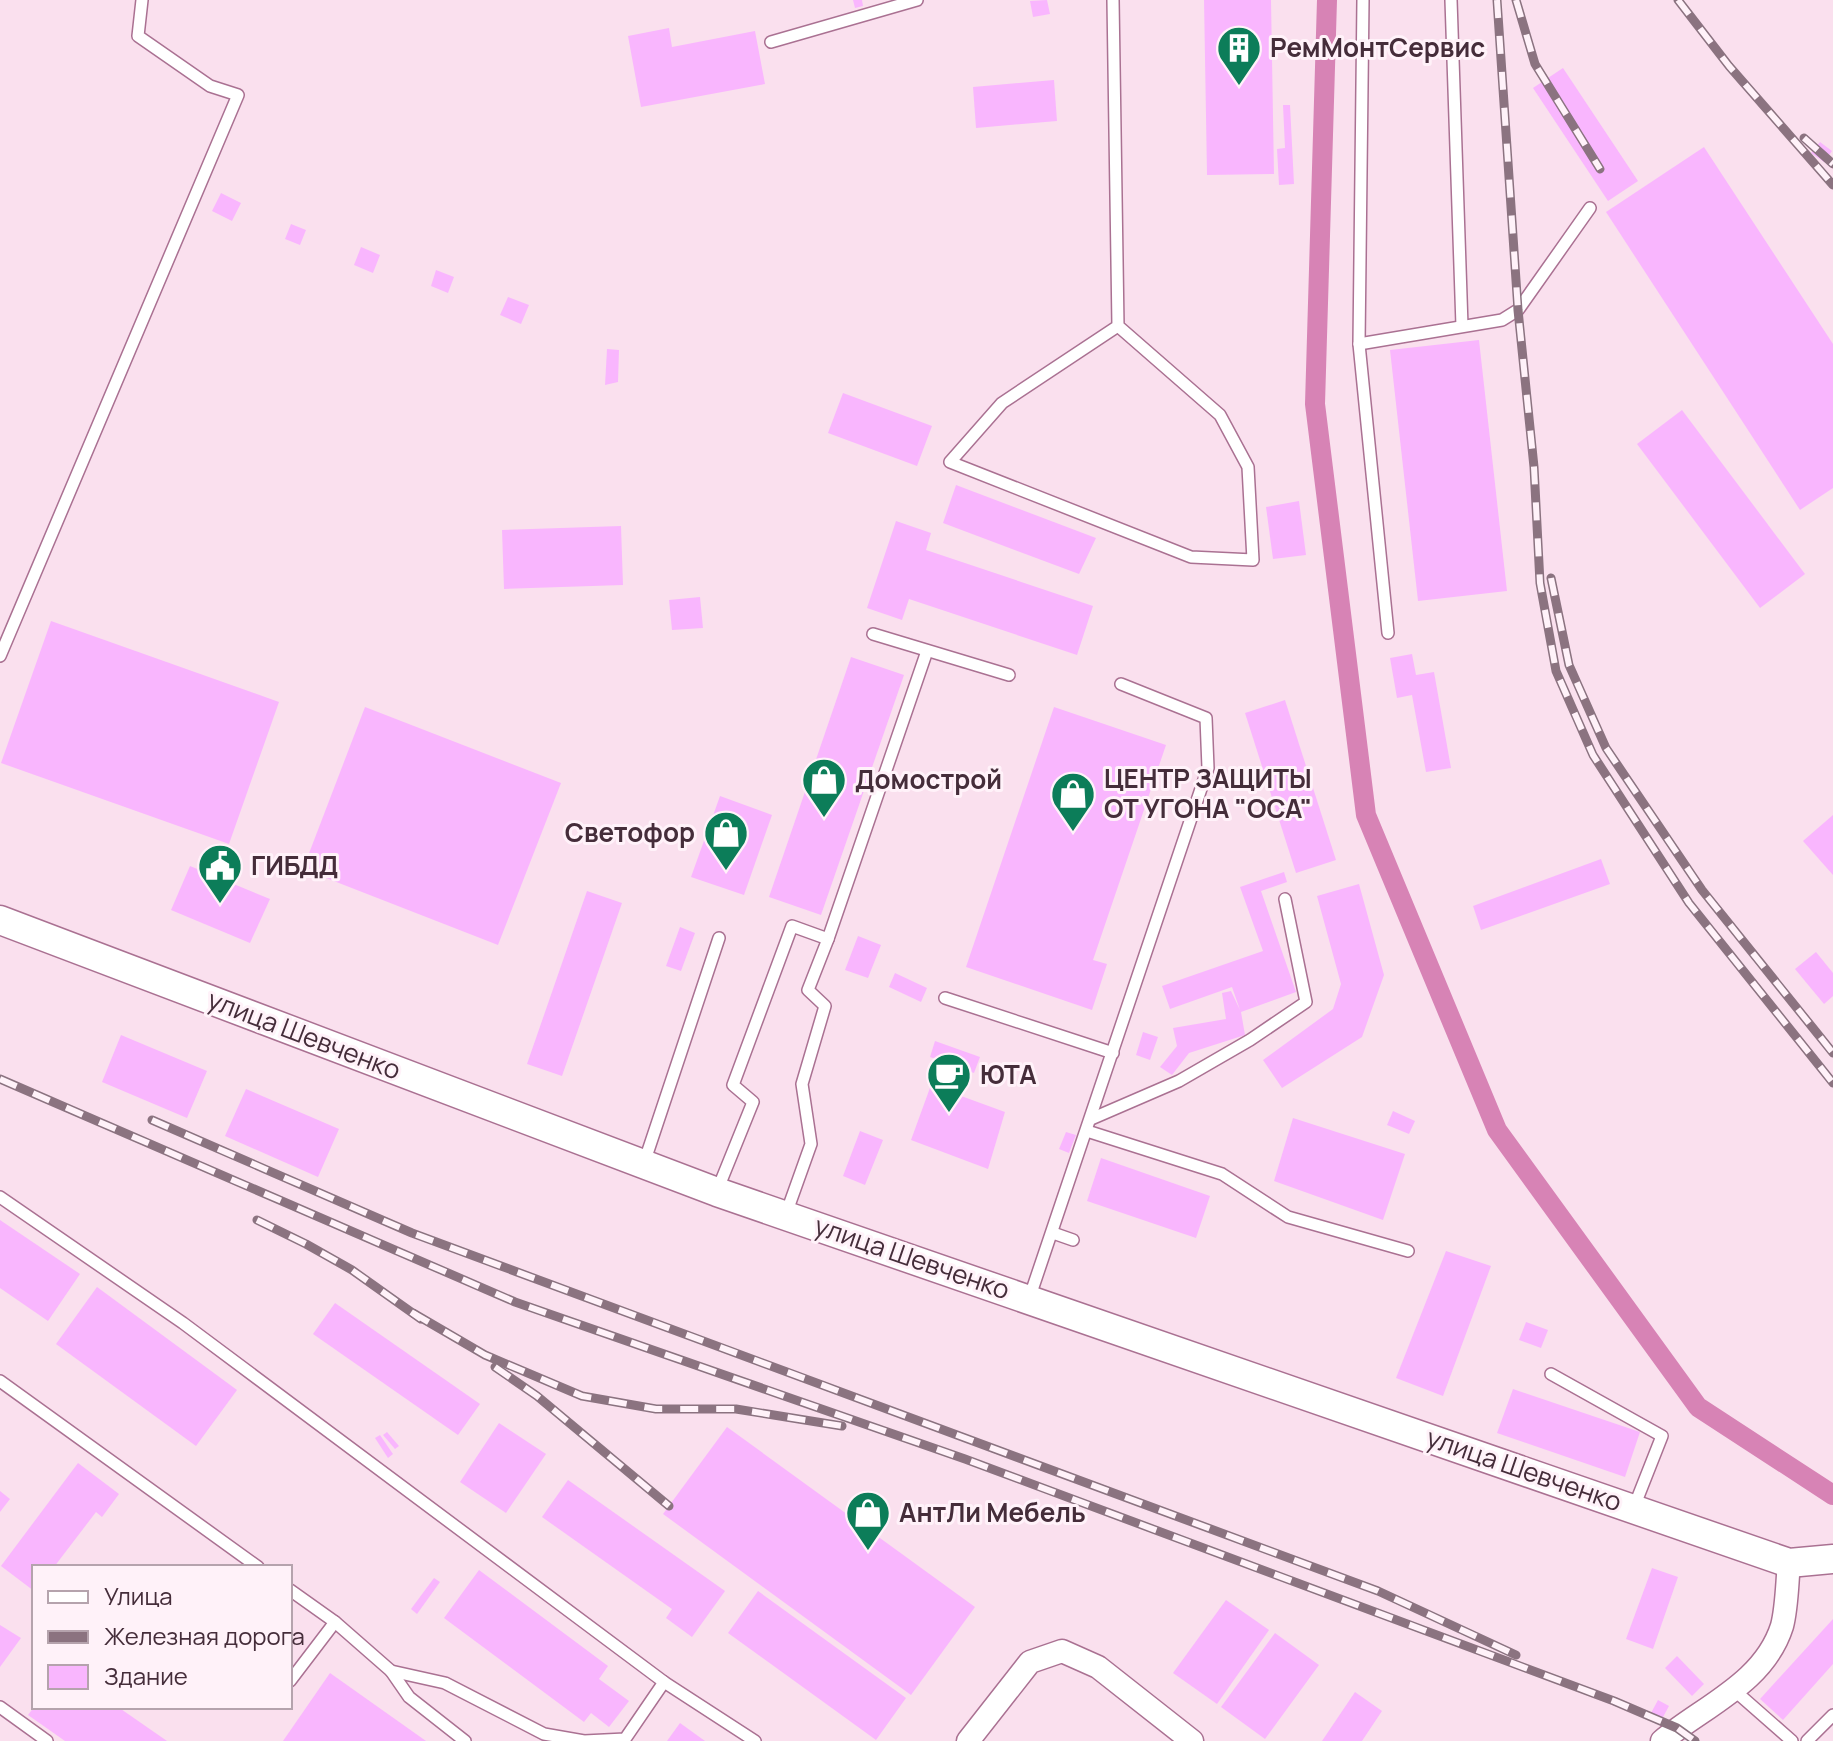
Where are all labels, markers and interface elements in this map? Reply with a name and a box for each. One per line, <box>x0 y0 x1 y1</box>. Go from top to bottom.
building icon: РемМонтСервис <box>1215 24 1263 87</box>
place label: РемМонтСервис <box>1270 29 1485 65</box>
shop icon: Домострой <box>800 756 848 819</box>
place label: ЦЕНТР ЗАЩИТЫ ОТ УГОНА "ОСА" <box>1104 760 1312 826</box>
place label: Домострой <box>855 761 1002 797</box>
shop icon: ЦЕНТР ЗАЩИТЫ ОТ УГОНА "ОСА" <box>1049 770 1097 833</box>
shop icon: Светофор <box>702 809 750 872</box>
place label: Светофор <box>565 814 695 850</box>
public building icon: ГИБДД <box>196 842 244 905</box>
place label: ГИБДД <box>251 847 338 883</box>
street label: улица Шевченко <box>203 981 406 1087</box>
cafe icon: ЮТА <box>925 1051 973 1114</box>
place label: ЮТА <box>980 1056 1037 1092</box>
street label: улица Шевченко <box>810 1207 1015 1307</box>
street label: улица Шевченко <box>1422 1419 1627 1519</box>
shop icon: АнтЛи Мебель <box>844 1489 892 1552</box>
place label: АнтЛи Мебель <box>899 1494 1086 1530</box>
legend <box>32 1565 292 1709</box>
text: Улица <box>104 1579 173 1612</box>
text: Железная дорога <box>104 1619 305 1652</box>
text: Здание <box>104 1659 188 1692</box>

